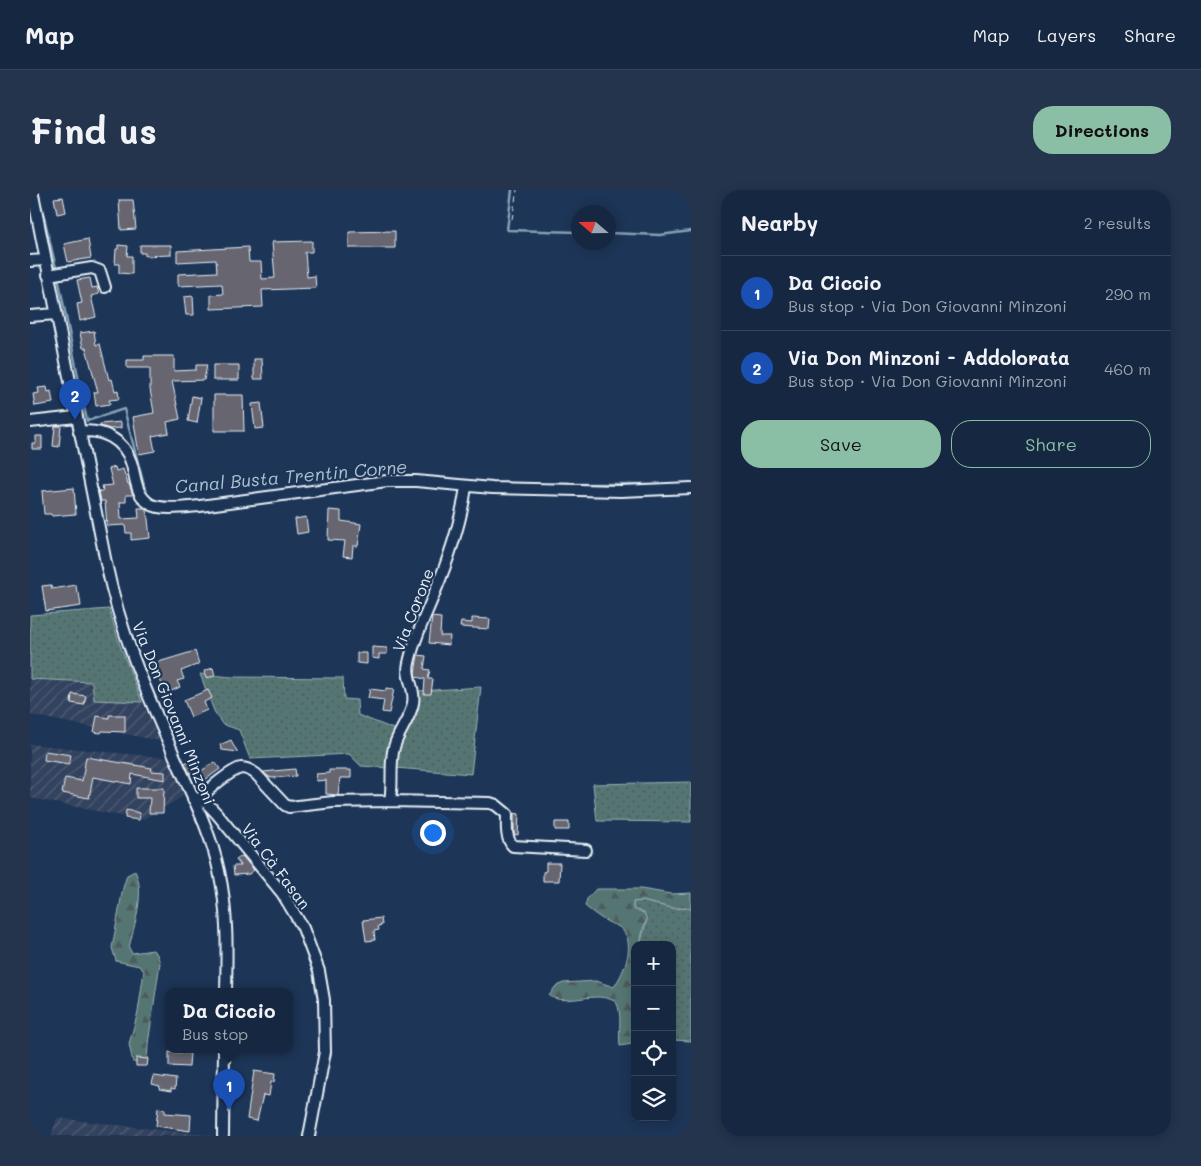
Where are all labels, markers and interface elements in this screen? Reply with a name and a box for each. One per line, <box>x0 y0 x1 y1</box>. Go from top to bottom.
text: Map <box>25 19 74 50</box>
text: Map <box>973 23 1009 47</box>
text: Layers <box>1037 23 1096 47</box>
text: Share <box>1124 23 1176 47</box>
button: Directions <box>1033 106 1171 154</box>
text: Find us <box>30 107 157 153</box>
north arrow <box>571 205 616 250</box>
text: Nearby <box>741 209 818 236</box>
text: 2 results <box>1084 212 1151 233</box>
text: Da Ciccio <box>788 270 881 295</box>
text: 1 <box>753 283 761 304</box>
text: 290 m <box>1105 283 1151 304</box>
text: Bus stop · Via Don Giovanni Minzoni <box>788 295 1067 316</box>
text: Via Don Minzoni - Addolorata <box>788 345 1070 370</box>
text: 2 <box>753 358 761 379</box>
text: 460 m <box>1104 358 1151 379</box>
text: Bus stop · Via Don Giovanni Minzoni <box>788 370 1067 391</box>
pin: 2 <box>59 379 91 420</box>
button: Save <box>741 420 941 468</box>
button: Share <box>951 420 1151 468</box>
water label: Canal Busta Trentin Corne <box>174 454 408 498</box>
street label: Via Corone <box>387 565 438 654</box>
street label: Via Don Giovanni Minzoni <box>128 618 221 808</box>
street label: Via Cà Fasan <box>237 819 316 913</box>
your location <box>420 820 446 846</box>
map controls <box>631 941 676 1121</box>
button: + <box>631 941 676 986</box>
button: − <box>631 986 676 1031</box>
popup <box>165 988 293 1053</box>
text: Da Ciccio <box>182 998 276 1023</box>
text: Bus stop <box>182 1023 248 1044</box>
button: locate <box>631 1031 676 1076</box>
pin: 1 <box>213 1069 245 1110</box>
button: layers <box>631 1076 676 1121</box>

